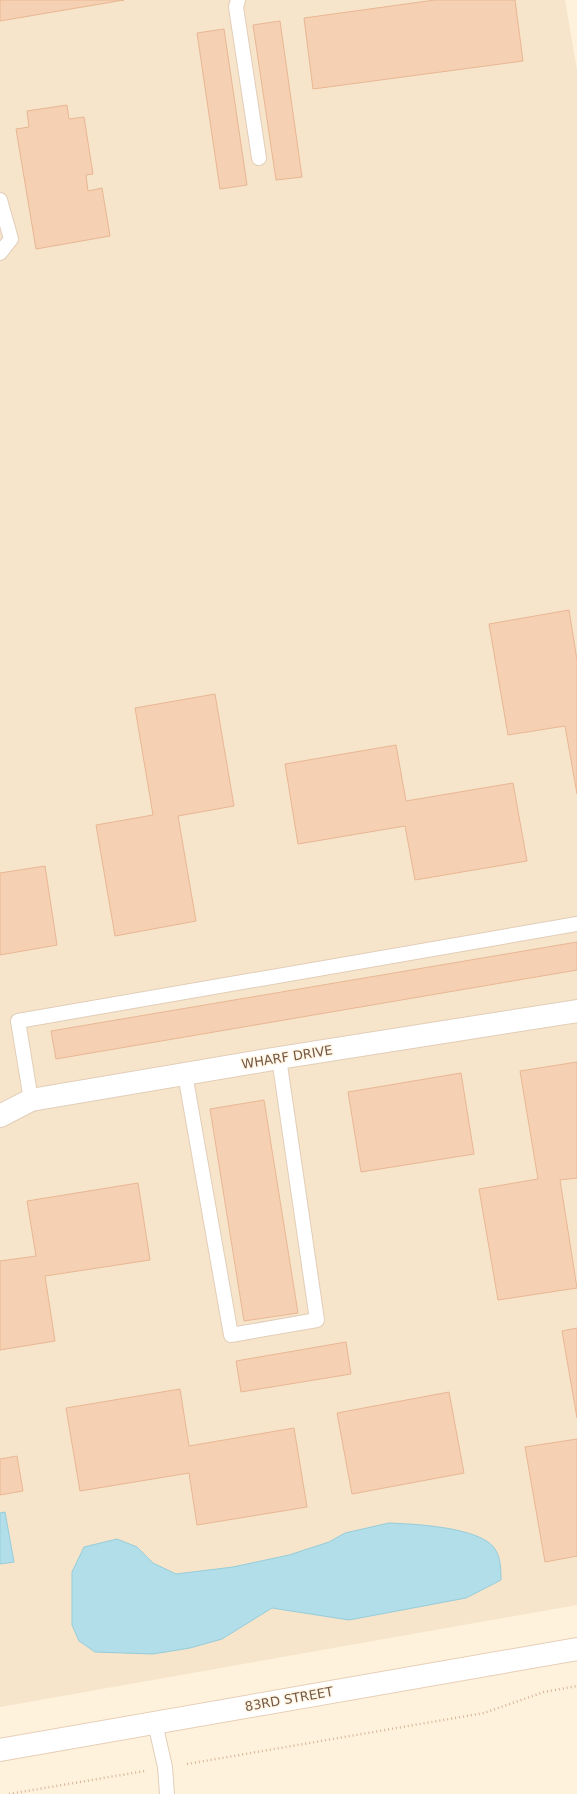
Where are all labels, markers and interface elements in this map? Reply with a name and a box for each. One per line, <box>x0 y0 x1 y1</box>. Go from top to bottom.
street label: WHARF DRIVE <box>240 1042 334 1072</box>
street label: 83RD STREET <box>244 1684 334 1714</box>

